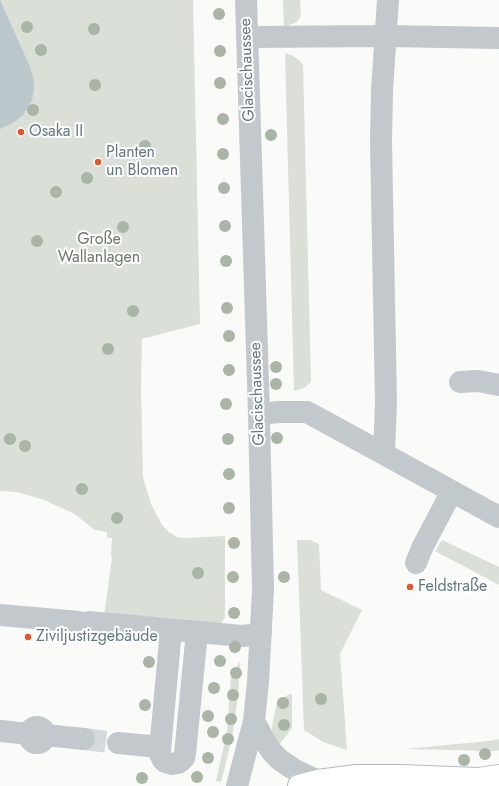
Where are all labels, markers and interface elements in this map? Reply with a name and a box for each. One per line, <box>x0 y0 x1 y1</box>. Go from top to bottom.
street label: Glacischaussee <box>237 18 259 122</box>
place label: Osaka II <box>29 122 83 142</box>
marker: Osaka II <box>16 127 26 137</box>
place label: Planten un Blomen <box>106 143 178 181</box>
marker: Planten un Blomen <box>93 157 103 167</box>
park label: Große Wallanlagen <box>58 230 140 268</box>
street label: Glacischaussee <box>247 342 269 446</box>
place label: Feldstraße <box>418 577 487 597</box>
marker: Feldstraße <box>405 582 415 592</box>
place label: Ziviljustizgebäude <box>36 627 158 647</box>
marker: Ziviljustizgebäude <box>23 632 33 642</box>

